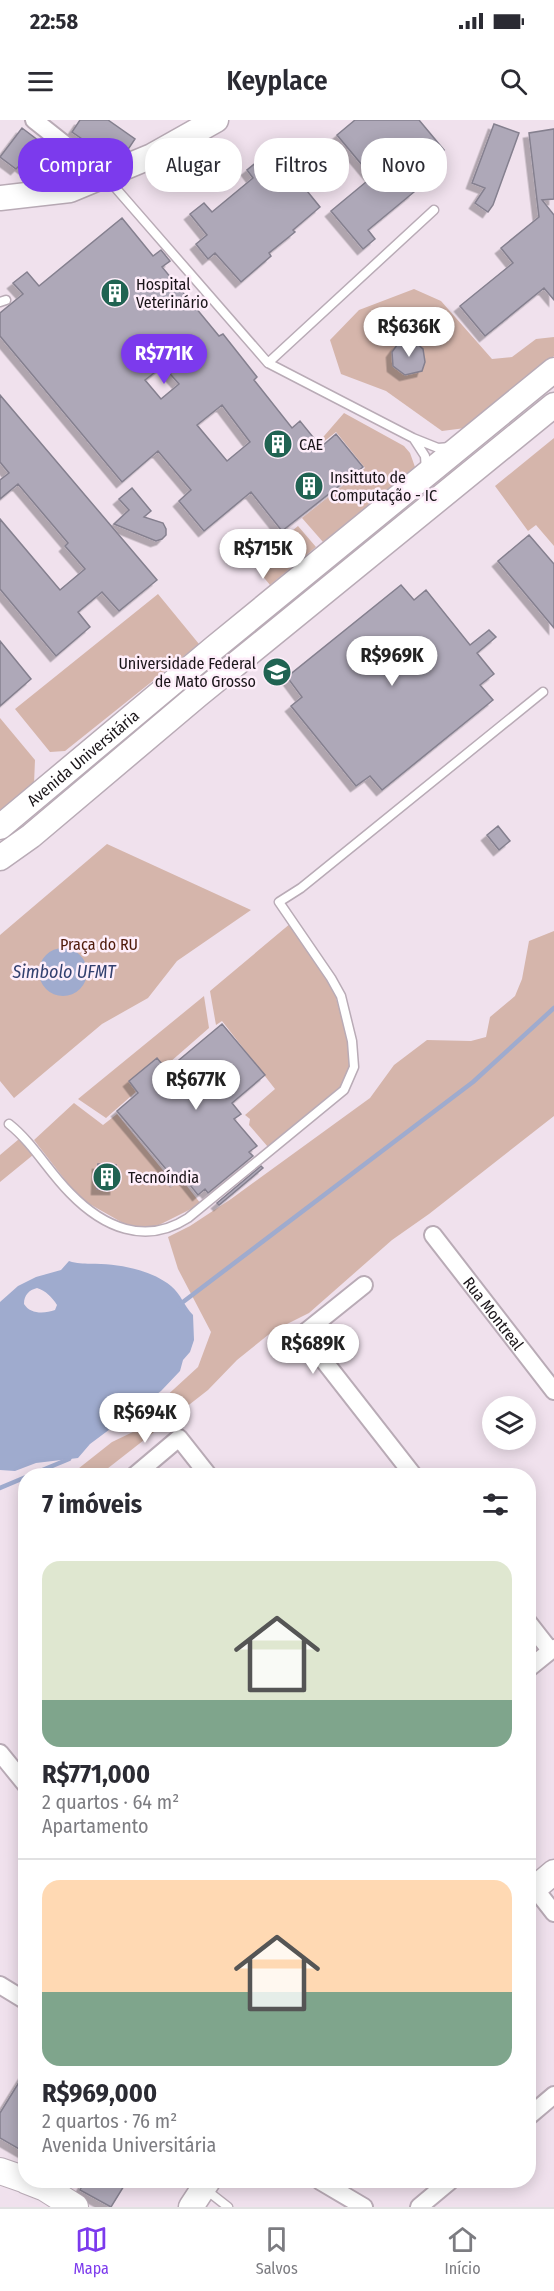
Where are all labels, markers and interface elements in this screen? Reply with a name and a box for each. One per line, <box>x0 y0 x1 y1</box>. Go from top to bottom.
text: 22:58 <box>30 8 78 35</box>
icon: menu <box>24 65 57 98</box>
text: Keyplace <box>226 65 328 97</box>
icon: search <box>497 65 530 98</box>
chip: Comprar <box>18 138 133 192</box>
chip: Alugar <box>145 138 242 192</box>
chip: Filtros <box>254 138 349 192</box>
chip: Novo <box>361 138 447 192</box>
place label: Hospital Veterinário <box>136 275 208 312</box>
building icon: Hospital Veterinário <box>99 277 131 309</box>
pin: R$636K <box>360 307 458 358</box>
text: R$636K <box>378 314 440 338</box>
pin: R$771K <box>115 334 213 385</box>
text: R$771K <box>135 341 193 365</box>
building icon: CAE <box>262 428 294 460</box>
place label: CAE <box>299 435 323 454</box>
place label: Insittuto de Computação - IC <box>330 468 437 505</box>
building icon: Insittuto de Computação - IC <box>293 470 325 502</box>
pin: R$715K <box>214 529 312 580</box>
text: R$715K <box>233 536 293 560</box>
pin: R$969K <box>343 636 441 687</box>
text: R$969K <box>360 643 424 667</box>
place label: Universidade Federal de Mato Grosso <box>118 654 256 691</box>
school or university icon: Universidade Federal de Mato Grosso <box>261 656 293 688</box>
street label: Avenida Universitária <box>24 706 143 810</box>
park label: Praça do RU <box>60 935 138 954</box>
water label: Simbolo UFMT <box>11 961 117 983</box>
pin: R$677K <box>147 1060 245 1111</box>
text: R$677K <box>166 1067 226 1091</box>
building icon: Tecnoíndia <box>91 1161 123 1193</box>
place label: Tecnoíndia <box>128 1168 199 1187</box>
street label: Rua Montreal <box>459 1273 527 1354</box>
pin: R$689K <box>264 1324 362 1375</box>
text: R$689K <box>281 1331 345 1355</box>
pin: R$694K <box>96 1393 194 1444</box>
map controls <box>482 1396 536 1450</box>
button: layers <box>482 1396 536 1450</box>
text: R$694K <box>113 1400 177 1424</box>
icon: filters <box>479 1488 512 1521</box>
text: 7 imóveis <box>42 1489 142 1520</box>
icon: home <box>223 1600 331 1708</box>
text: R$771,000 <box>42 1759 150 1790</box>
text: 2 quartos · 64 m² <box>42 1790 179 1814</box>
text: Apartamento <box>42 1814 149 1838</box>
icon: home <box>223 1919 331 2027</box>
text: R$969,000 <box>42 2078 157 2109</box>
text: 2 quartos · 76 m² <box>42 2109 177 2133</box>
text: Avenida Universitária <box>42 2133 216 2157</box>
tab: Mapa <box>73 2223 109 2278</box>
tab: Salvos <box>256 2223 298 2278</box>
tab: Início <box>445 2223 481 2278</box>

